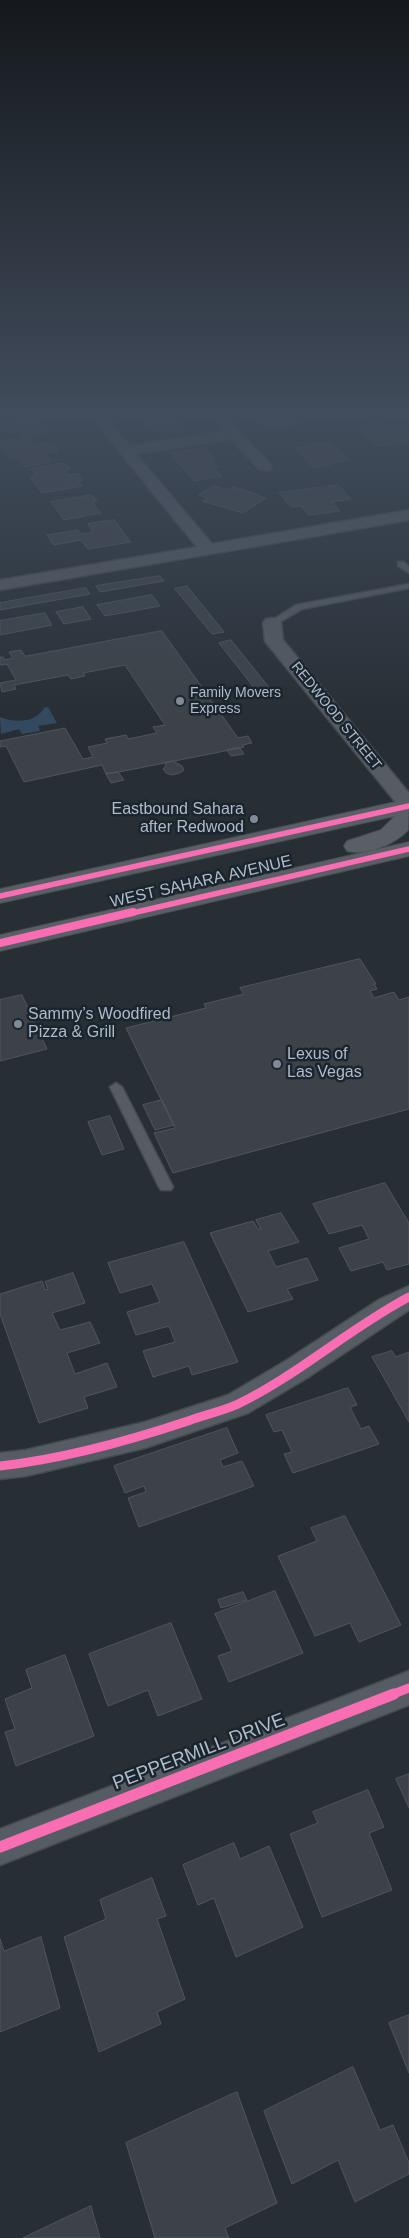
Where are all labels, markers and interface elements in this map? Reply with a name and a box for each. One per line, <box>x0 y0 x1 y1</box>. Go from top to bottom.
street label: REDWOOD STREET <box>287 659 385 773</box>
place label: Family Movers Express <box>190 685 281 718</box>
marker: Family Movers Express <box>174 695 186 707</box>
place label: Eastbound Sahara after Redwood <box>111 800 244 838</box>
marker: Eastbound Sahara after Redwood <box>248 813 260 825</box>
street label: WEST SAHARA AVENUE <box>108 852 294 912</box>
place label: Sammy’s Woodfired Pizza & Grill <box>28 1005 171 1043</box>
marker: Sammy’s Woodfired Pizza & Grill <box>12 1018 24 1030</box>
place label: Lexus of Las Vegas <box>287 1045 362 1083</box>
marker: Lexus of Las Vegas <box>271 1058 283 1070</box>
street label: PEPPERMILL DRIVE <box>110 1709 288 1795</box>

